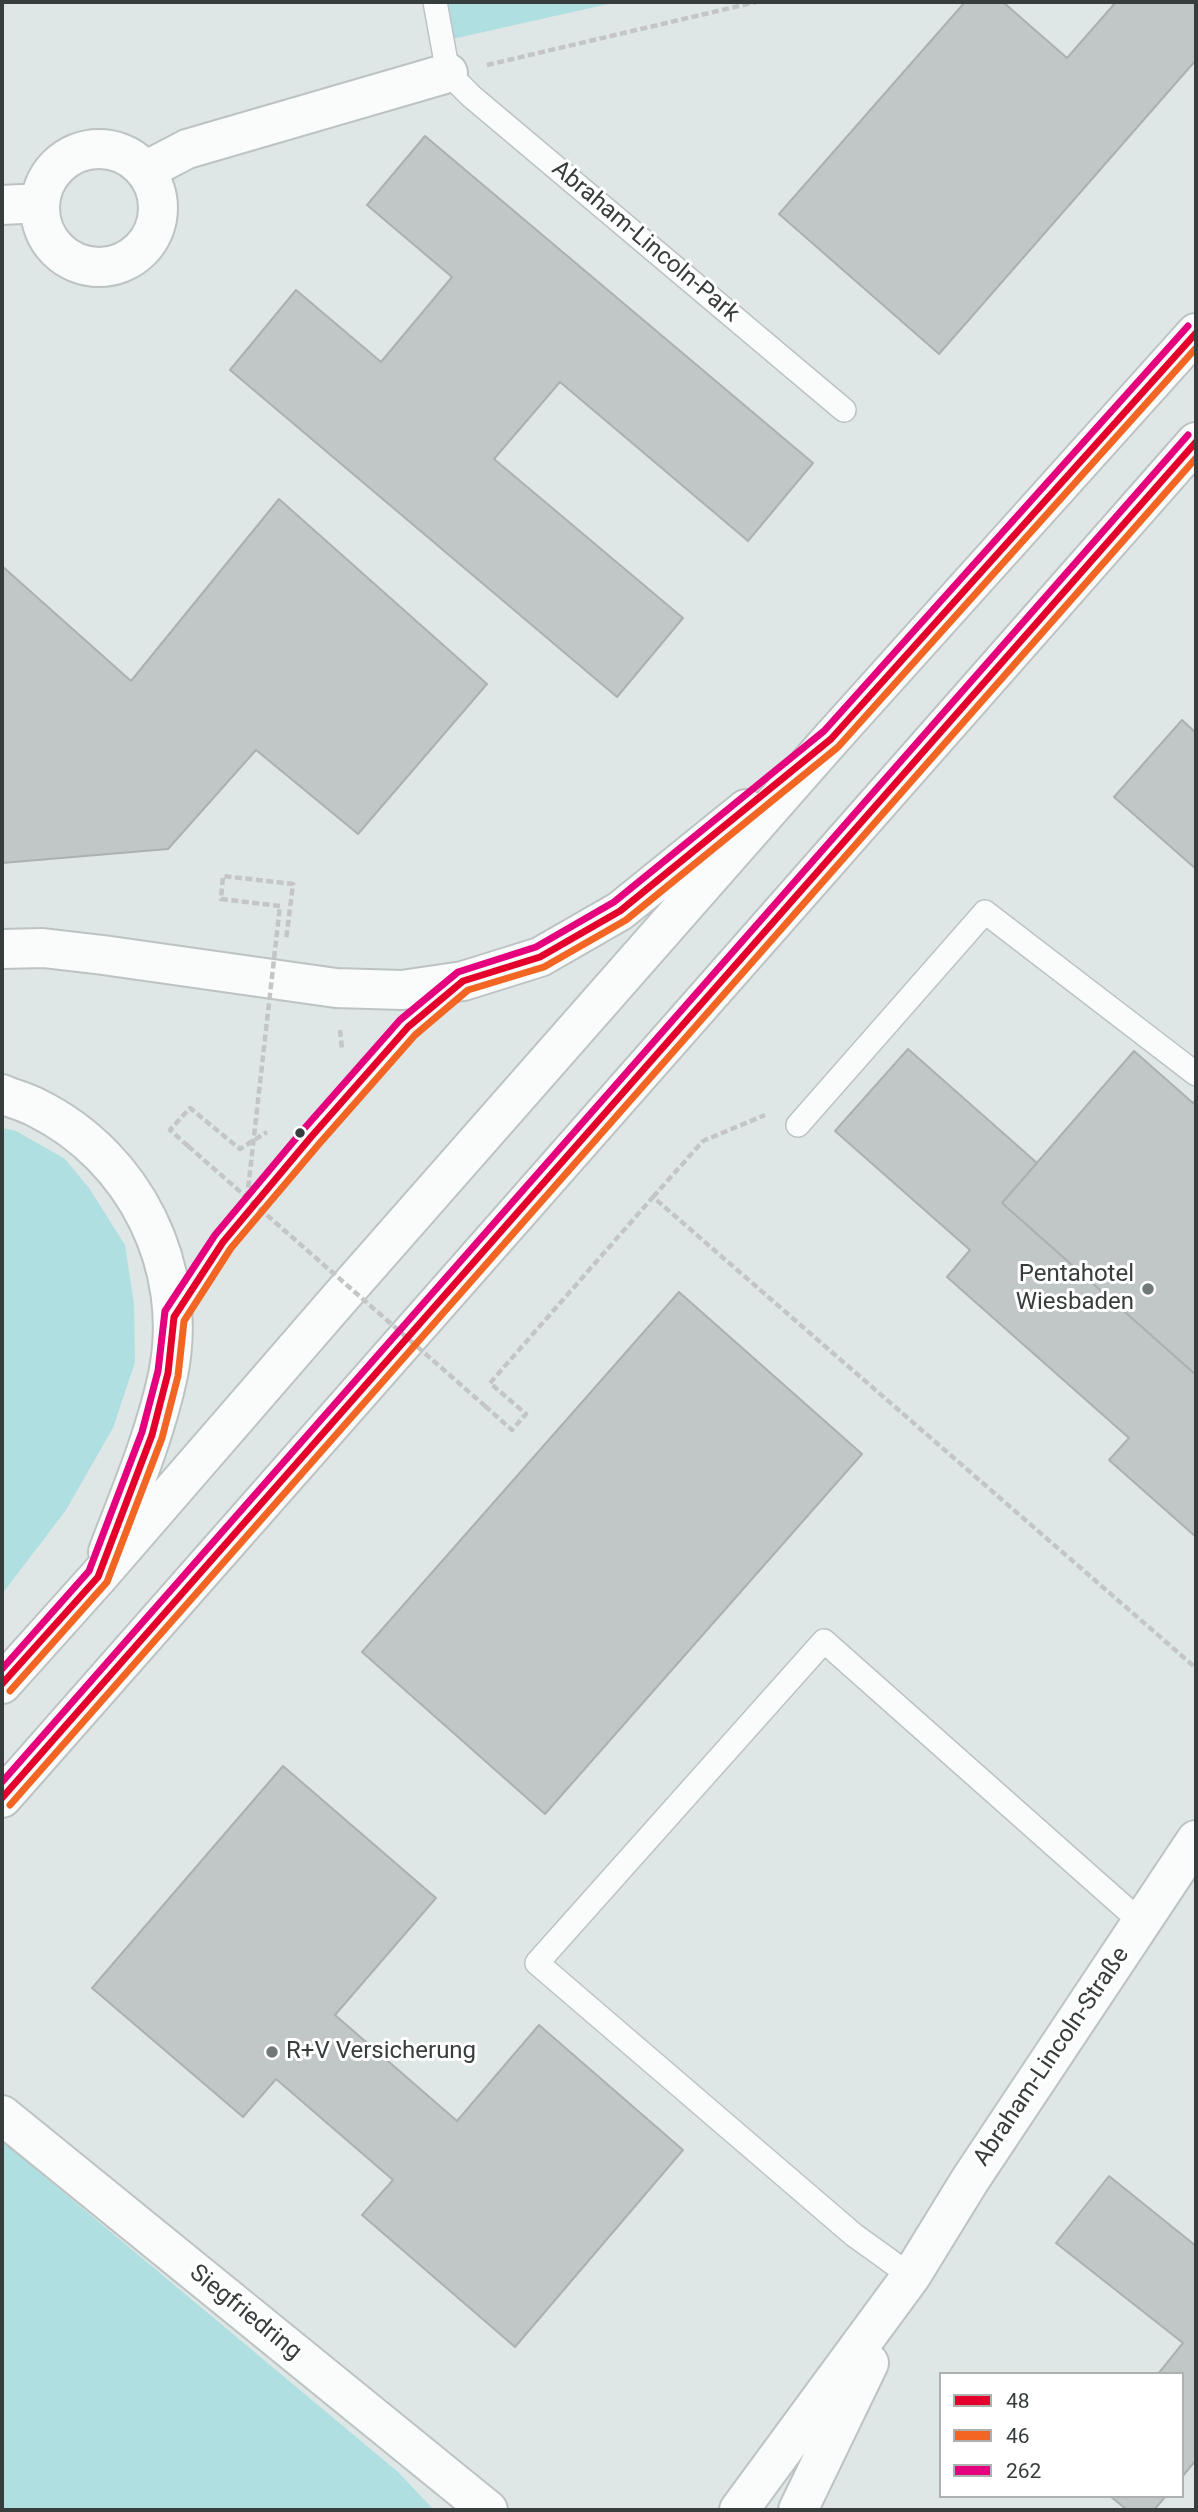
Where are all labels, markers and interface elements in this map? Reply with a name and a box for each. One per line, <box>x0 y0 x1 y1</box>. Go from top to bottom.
street label: Abraham-Lincoln-Park <box>545 155 745 329</box>
unlabelled marker <box>293 1126 307 1140</box>
place label: Pentahotel Wiesbaden <box>1016 1261 1134 1317</box>
marker: Pentahotel Wiesbaden <box>1140 1281 1156 1297</box>
street label: Abraham-Lincoln-Straße <box>968 1942 1136 2172</box>
place label: R+V Versicherung <box>286 2038 476 2066</box>
marker: R+V Versicherung <box>264 2044 280 2060</box>
street label: Siegfriedring <box>183 2259 307 2367</box>
legend <box>939 2372 1184 2498</box>
text: 48 <box>1006 2389 1030 2413</box>
text: 46 <box>1006 2424 1030 2448</box>
text: 262 <box>1006 2459 1041 2483</box>

